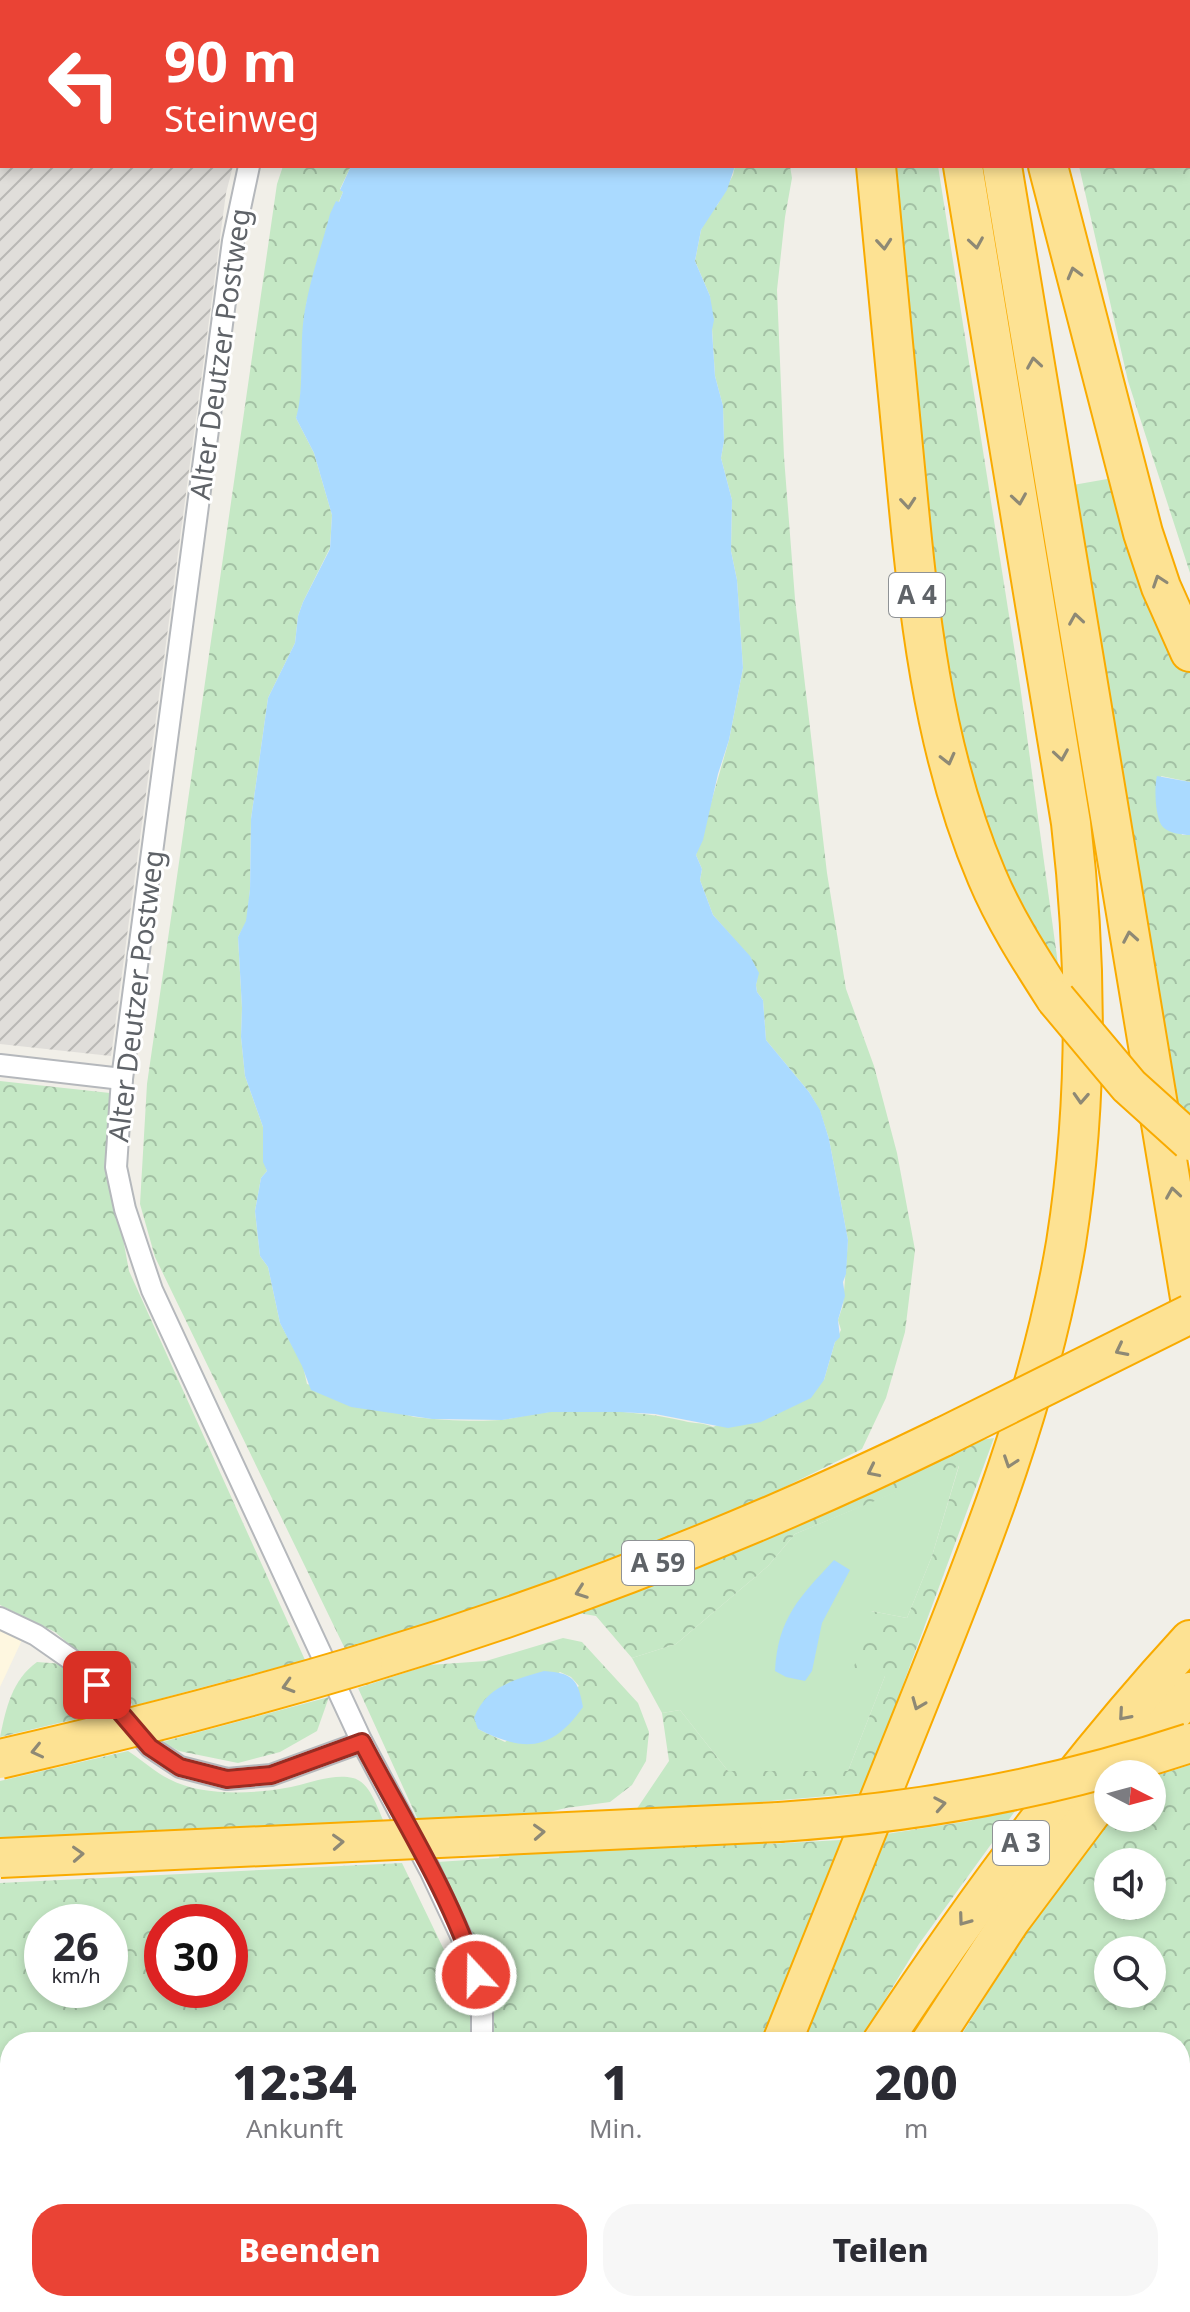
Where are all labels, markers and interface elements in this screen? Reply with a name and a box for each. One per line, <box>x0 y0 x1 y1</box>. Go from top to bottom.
text: 90 m <box>164 22 297 98</box>
icon: left <box>32 32 136 136</box>
text: Steinweg <box>164 94 319 143</box>
street label: Alter Deutzer Postweg <box>180 206 258 502</box>
one-way arrow <box>967 236 984 250</box>
one-way arrow <box>875 238 892 251</box>
one-way arrow <box>1066 266 1083 280</box>
one-way arrow <box>1026 356 1043 369</box>
one-way arrow <box>1010 493 1027 506</box>
one-way arrow <box>899 496 916 509</box>
road number: A 4 <box>889 573 945 617</box>
one-way arrow <box>1152 575 1168 589</box>
one-way arrow <box>1068 612 1085 626</box>
one-way arrow <box>1051 748 1068 762</box>
one-way arrow <box>939 752 956 765</box>
street label: Alter Deutzer Postweg <box>98 848 172 1144</box>
one-way arrow <box>1123 930 1140 944</box>
one-way arrow <box>1072 1092 1089 1104</box>
one-way arrow <box>1166 1186 1183 1200</box>
one-way arrow <box>1114 1340 1129 1355</box>
one-way arrow <box>1004 1454 1020 1468</box>
one-way arrow <box>867 1461 882 1477</box>
road number: A 59 <box>622 1541 694 1585</box>
one-way arrow <box>575 1582 589 1598</box>
pin <box>63 1651 131 1719</box>
icon: arrive <box>75 1663 119 1707</box>
one-way arrow <box>282 1677 296 1693</box>
one-way arrow <box>911 1696 927 1710</box>
one-way arrow <box>1119 1706 1134 1720</box>
one-way arrow <box>30 1742 44 1759</box>
north arrow <box>1094 1760 1166 1832</box>
map controls <box>1094 1760 1166 2008</box>
one-way arrow <box>933 1797 947 1814</box>
road number: A 3 <box>993 1821 1049 1865</box>
one-way arrow <box>533 1824 546 1841</box>
one-way arrow <box>332 1834 345 1851</box>
one-way arrow <box>72 1846 85 1863</box>
button: sound <box>1094 1848 1166 1920</box>
speed limit sign: 30 <box>144 1904 248 2008</box>
one-way arrow <box>960 1912 974 1926</box>
text: 26 <box>53 1918 99 1973</box>
position arrow <box>434 1933 518 2017</box>
button: search <box>1094 1936 1166 2008</box>
text: km/h <box>51 1962 101 1989</box>
text: 12:34 <box>232 2049 357 2114</box>
text: 1 <box>602 2049 630 2114</box>
text: 200 <box>875 2049 958 2114</box>
text: Ankunft <box>246 2110 343 2146</box>
text: Min. <box>589 2110 642 2146</box>
text: m <box>904 2110 928 2146</box>
button: Beenden <box>32 2204 587 2296</box>
button: Teilen <box>603 2204 1158 2296</box>

